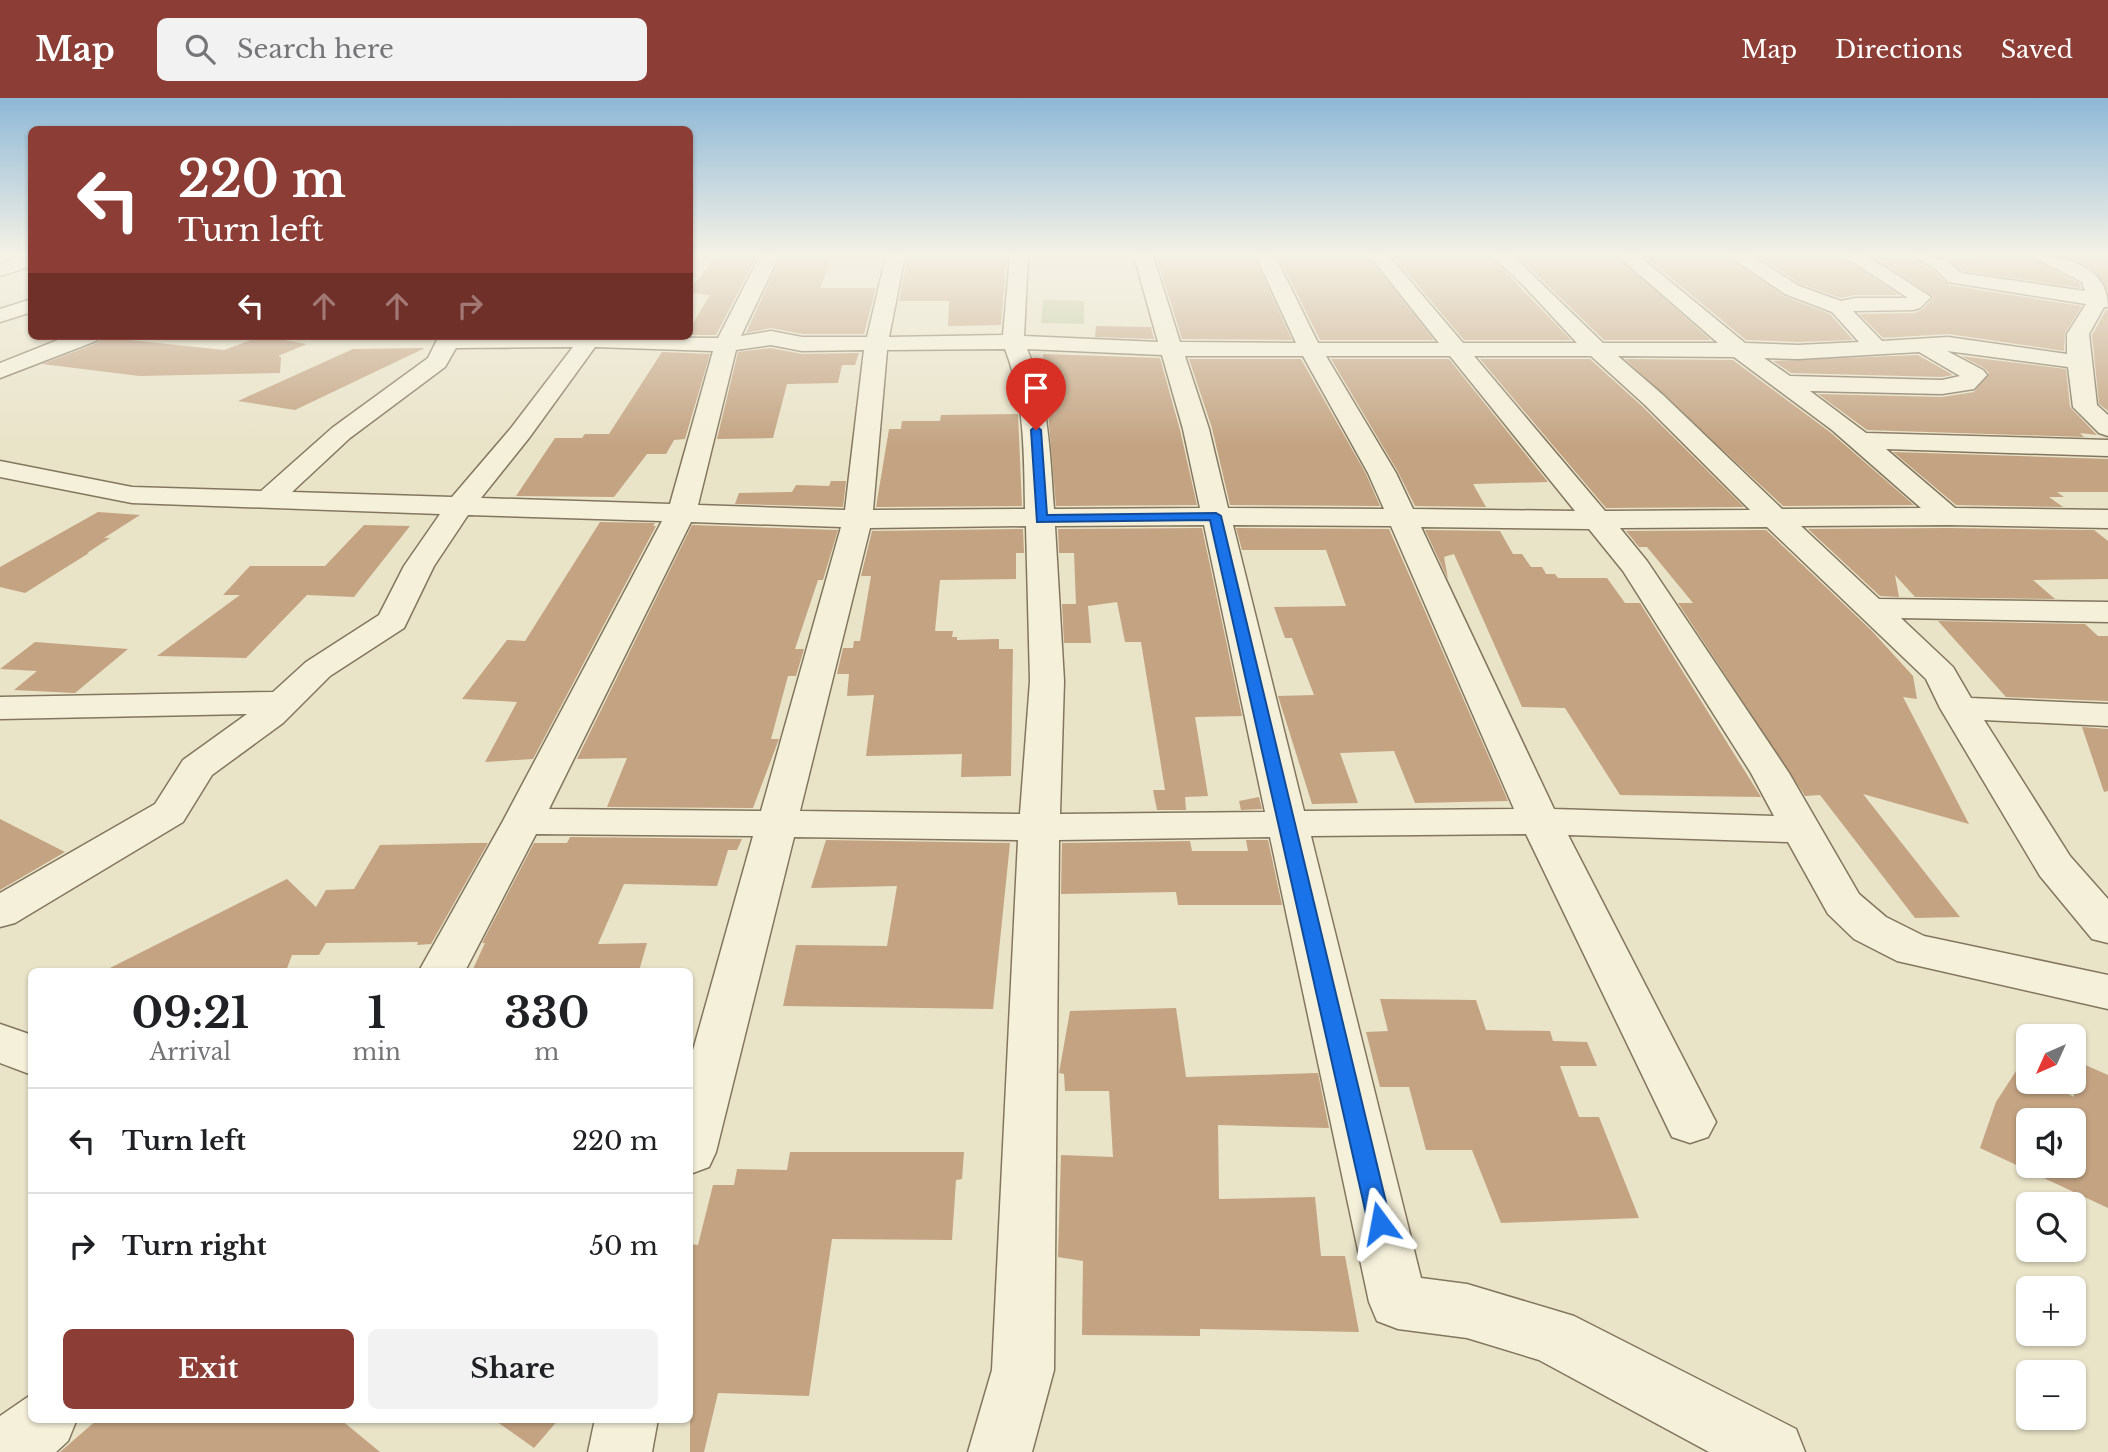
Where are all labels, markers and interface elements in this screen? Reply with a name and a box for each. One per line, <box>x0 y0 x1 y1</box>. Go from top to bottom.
search box <box>157 18 647 81</box>
text: Map <box>35 29 115 70</box>
icon: search <box>181 30 219 68</box>
text: Search here <box>237 33 394 65</box>
text: Map <box>1741 35 1797 64</box>
text: Directions <box>1835 35 1963 64</box>
text: Saved <box>2001 35 2073 64</box>
text: 220 m <box>178 149 346 210</box>
icon: left <box>63 154 154 245</box>
text: Turn left <box>178 210 324 250</box>
icon: left <box>232 287 270 325</box>
icon: ahead <box>305 287 343 325</box>
icon: ahead <box>378 287 416 325</box>
icon: right <box>451 287 489 325</box>
pin <box>1006 358 1066 430</box>
icon: arrive <box>1017 369 1055 407</box>
text: 09:21 <box>131 987 249 1039</box>
text: 1 <box>368 987 386 1039</box>
text: 330 <box>504 987 590 1039</box>
north arrow <box>2016 1024 2086 1094</box>
map controls <box>2016 1024 2086 1430</box>
text: Arrival <box>150 1038 231 1066</box>
text: min <box>352 1038 401 1066</box>
text: m <box>535 1038 559 1066</box>
button: sound <box>2016 1108 2086 1178</box>
icon: left <box>63 1122 101 1160</box>
text: Turn left <box>122 1125 246 1157</box>
text: 220 m <box>572 1125 658 1157</box>
position arrow <box>1343 1186 1417 1260</box>
button: search <box>2016 1192 2086 1262</box>
icon: right <box>63 1227 101 1265</box>
text: Turn right <box>122 1230 267 1262</box>
text: 50 m <box>589 1230 658 1262</box>
button: + <box>2016 1276 2086 1346</box>
button: Exit <box>63 1329 354 1409</box>
button: Share <box>368 1329 658 1409</box>
button: − <box>2016 1360 2086 1430</box>

